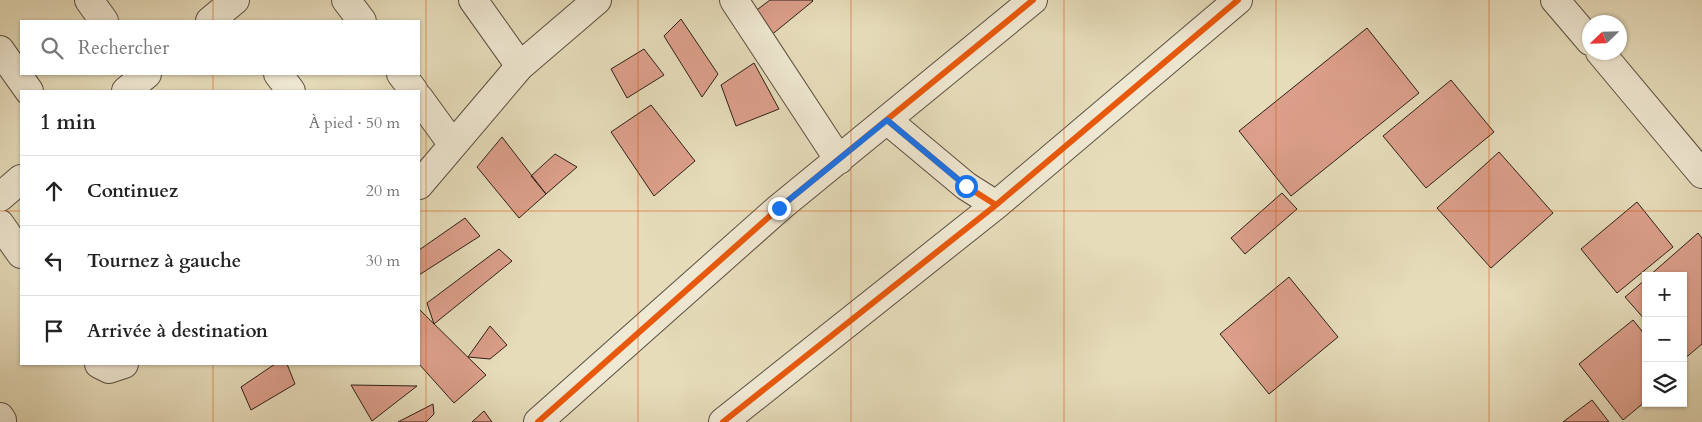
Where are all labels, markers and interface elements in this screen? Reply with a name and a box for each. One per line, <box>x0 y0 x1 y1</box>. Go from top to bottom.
north arrow <box>1582 15 1627 60</box>
search box <box>20 20 420 75</box>
icon: search <box>38 34 66 62</box>
text: Rechercher <box>78 35 169 61</box>
text: 1 min <box>40 108 96 137</box>
text: À pied · 50 m <box>309 112 400 134</box>
route start <box>955 175 978 198</box>
icon: ahead <box>40 177 68 205</box>
text: Continuez <box>87 178 178 204</box>
text: 20 m <box>366 180 400 202</box>
route end <box>768 197 791 220</box>
icon: left <box>40 247 68 275</box>
text: Tournez à gauche <box>87 248 241 274</box>
text: 30 m <box>366 250 400 272</box>
map controls <box>1642 272 1687 407</box>
button: + <box>1642 272 1687 317</box>
icon: arrive <box>40 317 68 345</box>
button: − <box>1642 317 1687 362</box>
text: Arrivée à destination <box>87 318 268 344</box>
button: layers <box>1642 362 1687 407</box>

